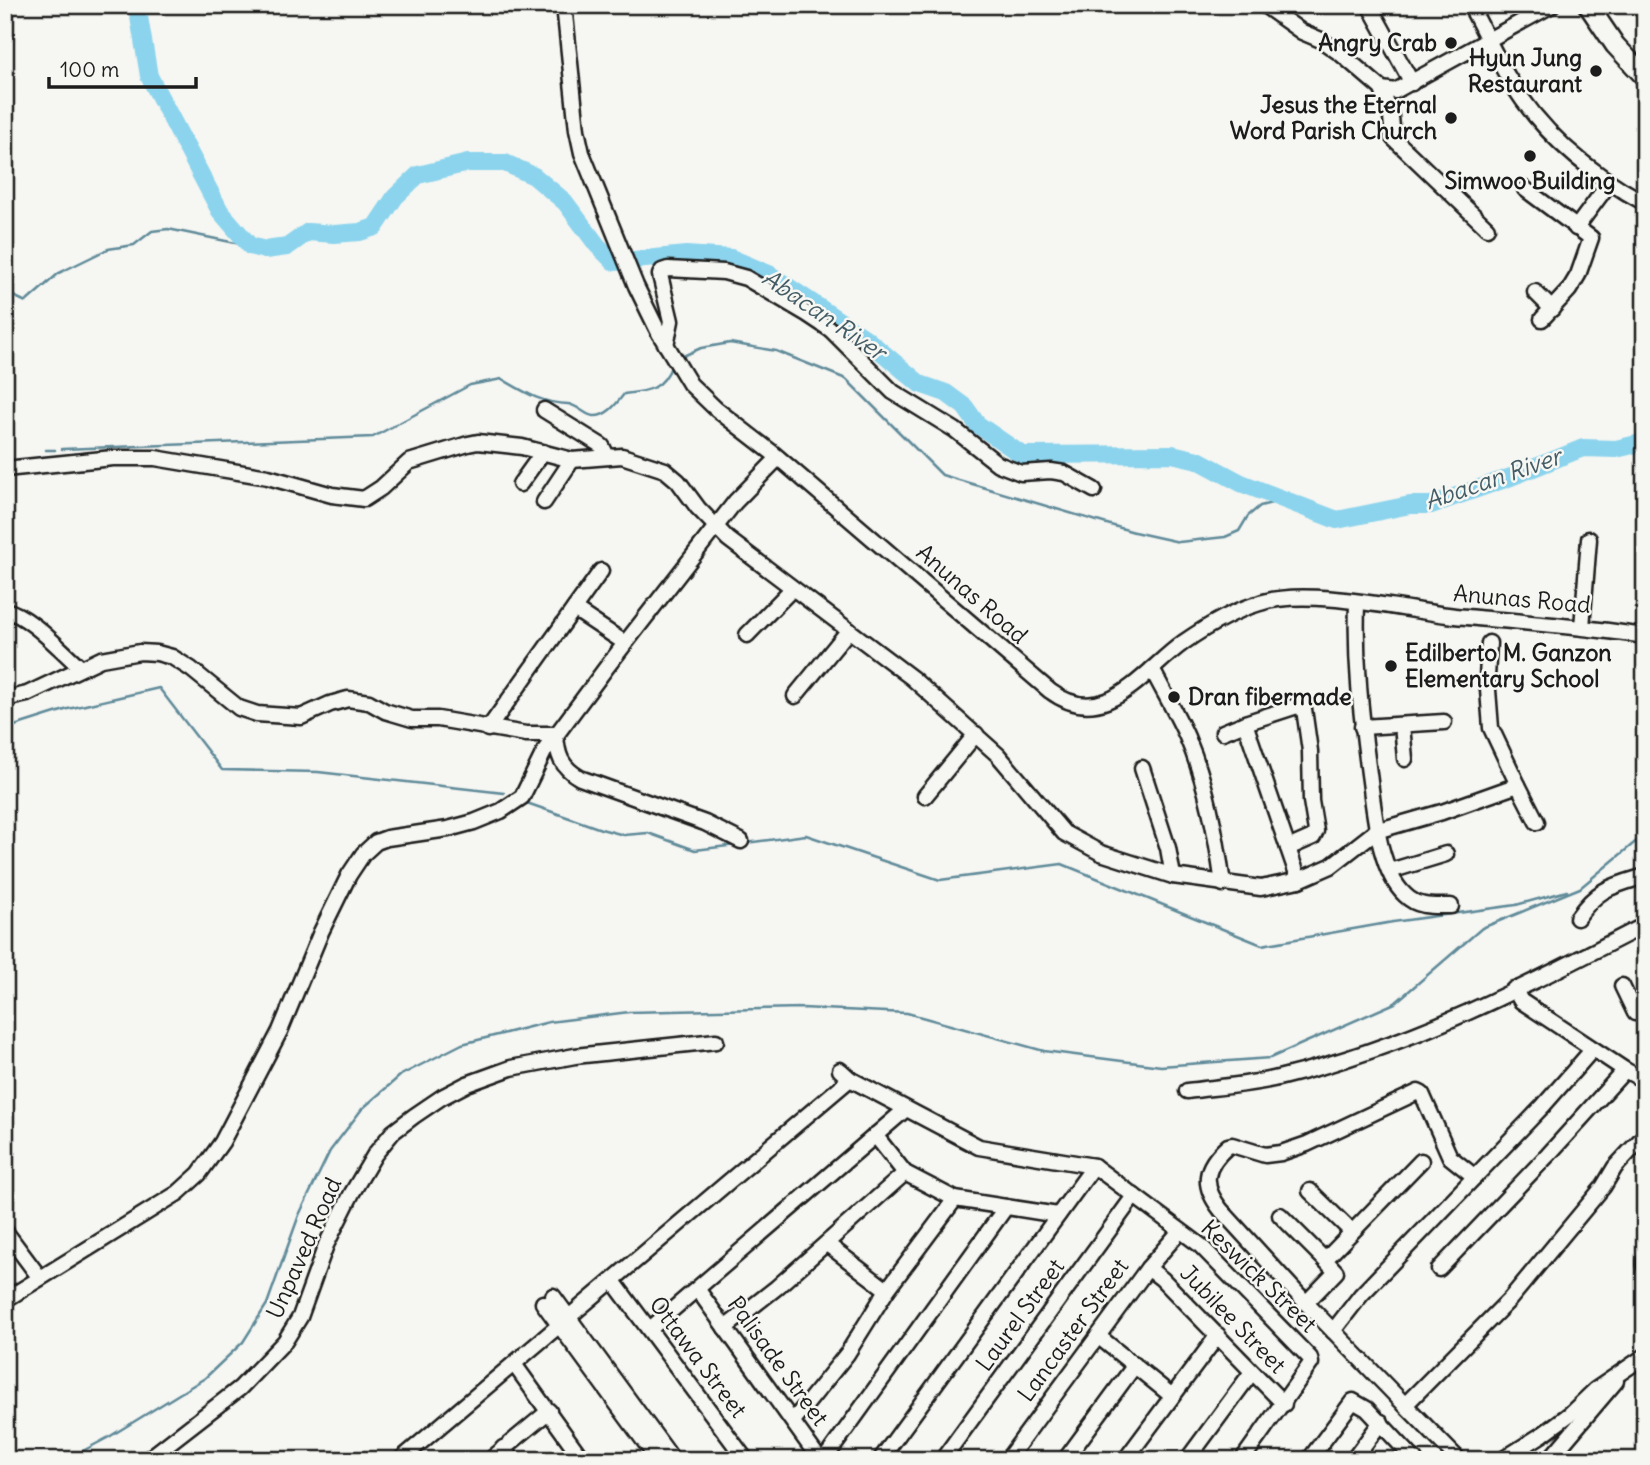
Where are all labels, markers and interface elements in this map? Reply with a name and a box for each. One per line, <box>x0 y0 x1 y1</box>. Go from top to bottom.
place label: Angry Crab <box>1318 28 1437 57</box>
marker: Angry Crab <box>1443 35 1459 51</box>
place label: Hyun Jung Restaurant <box>1468 43 1582 98</box>
scale bar <box>49 46 196 90</box>
text: 100 m <box>60 56 119 83</box>
marker: Hyun Jung Restaurant <box>1588 63 1604 79</box>
place label: Jesus the Eternal Word Parish Church <box>1230 90 1437 145</box>
marker: Jesus the Eternal Word Parish Church <box>1443 110 1459 126</box>
marker: Simwoo Building <box>1522 148 1538 164</box>
place label: Simwoo Building <box>1445 166 1615 195</box>
water label: Abacan River <box>757 262 895 368</box>
water label: Abacan River <box>1420 440 1568 515</box>
street label: Anunas Road <box>911 537 1034 650</box>
street label: Anunas Road <box>1452 578 1592 619</box>
place label: Edilberto M. Ganzon Elementary School <box>1405 638 1612 693</box>
marker: Edilberto M. Ganzon Elementary School <box>1383 658 1399 674</box>
place label: Dran fibermade <box>1188 682 1352 711</box>
marker: Dran fibermade <box>1166 689 1182 705</box>
street label: Unpaved Road <box>259 1173 348 1323</box>
street label: Keswick Street <box>1195 1213 1324 1338</box>
street label: Lancaster Street <box>1011 1252 1134 1407</box>
street label: Laurel Street <box>969 1253 1070 1377</box>
street label: Jubilee Street <box>1174 1258 1293 1379</box>
street label: Ottawa Street <box>643 1290 754 1423</box>
street label: Palisade Street <box>722 1290 835 1431</box>

